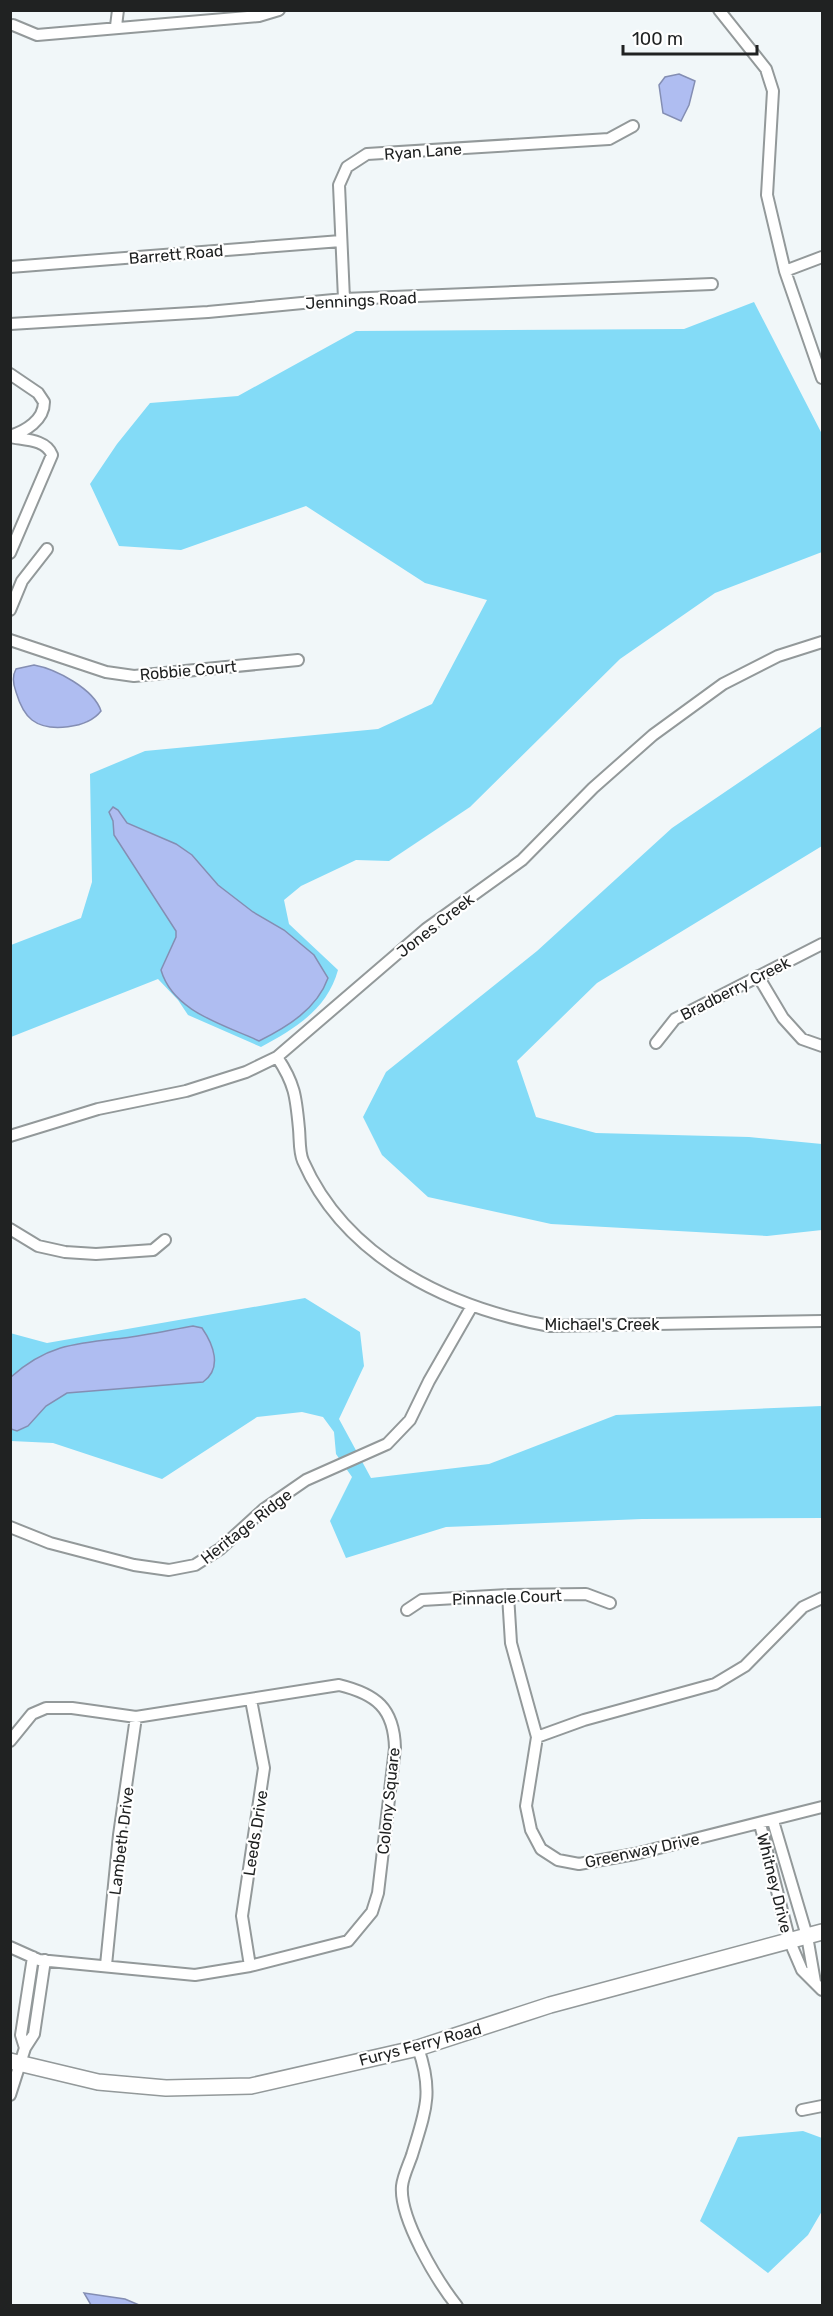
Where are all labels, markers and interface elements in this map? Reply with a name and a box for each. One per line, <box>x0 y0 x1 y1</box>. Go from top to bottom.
scale bar <box>623 18 756 56</box>
text: 100 m <box>632 28 683 50</box>
street label: Ryan Lane <box>383 139 463 164</box>
street label: Barrett Road <box>128 241 224 268</box>
street label: Jennings Road <box>305 288 417 313</box>
street label: Robbie Court <box>139 657 237 684</box>
street label: Jones Creek <box>393 889 478 961</box>
street label: Bradberry Creek <box>677 952 794 1024</box>
street label: Michael's Creek <box>545 1315 660 1334</box>
street label: Heritage Ridge <box>197 1485 296 1568</box>
street label: Pinnacle Court <box>452 1586 562 1609</box>
street label: Colony Square <box>373 1747 404 1856</box>
street label: Lambeth Drive <box>105 1786 138 1896</box>
street label: Leeds Drive <box>239 1789 272 1877</box>
street label: Greenway Drive <box>583 1829 701 1872</box>
street label: Whitney Drive <box>753 1831 796 1935</box>
street label: Furys Ferry Road <box>357 2019 483 2070</box>

